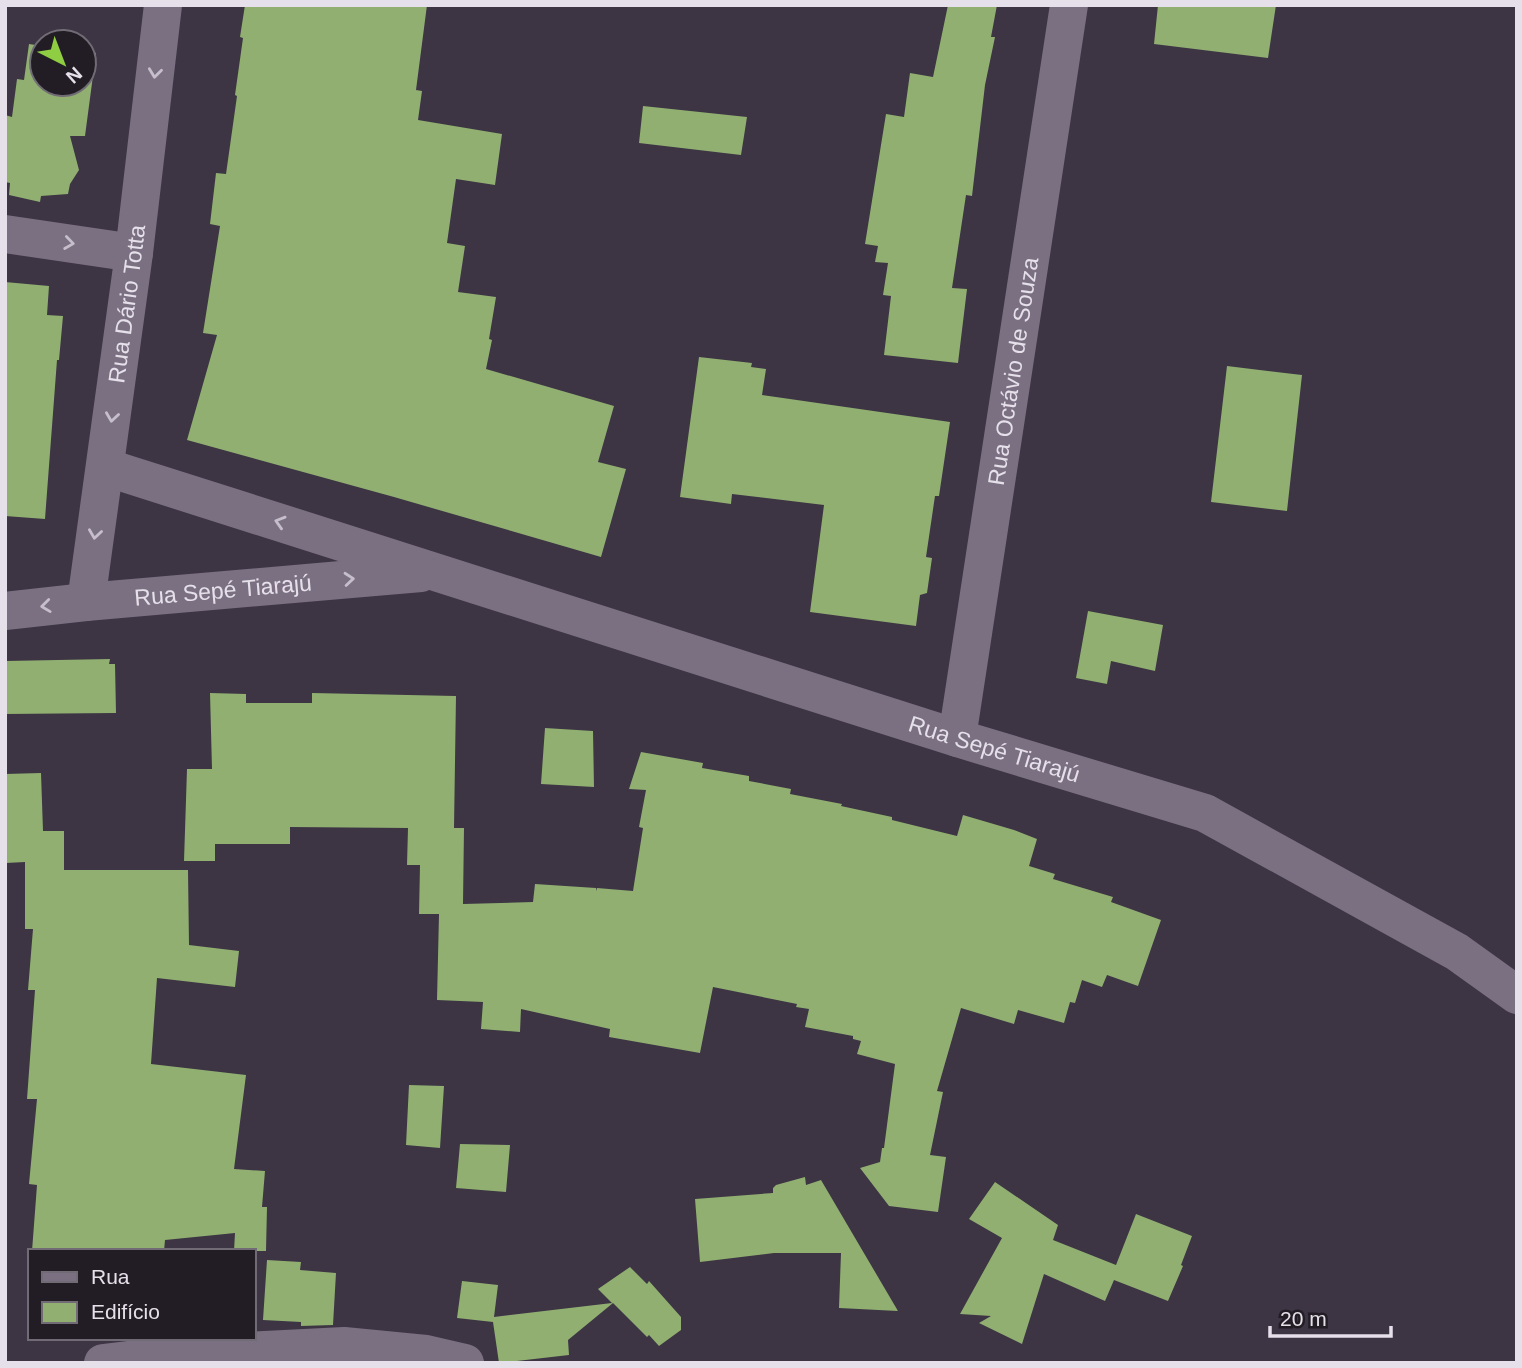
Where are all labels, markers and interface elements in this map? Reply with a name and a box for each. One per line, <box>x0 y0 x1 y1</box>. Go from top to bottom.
north arrow <box>28 28 98 98</box>
text: N <box>62 63 86 88</box>
one-way arrow <box>147 67 162 79</box>
street label: Rua Dário Totta <box>103 223 150 385</box>
one-way arrow <box>64 236 75 251</box>
street label: Rua Octávio de Souza <box>983 255 1043 487</box>
one-way arrow <box>104 412 119 423</box>
one-way arrow <box>275 516 287 530</box>
one-way arrow <box>88 528 103 540</box>
street label: Rua Sepé Tiarajú <box>133 570 313 611</box>
one-way arrow <box>344 572 355 587</box>
one-way arrow <box>40 599 51 614</box>
street label: Rua Sepé Tiarajú <box>905 710 1083 787</box>
legend <box>28 1249 256 1340</box>
text: Rua <box>91 1265 130 1288</box>
scale bar <box>1270 1294 1391 1338</box>
text: Edifício <box>91 1300 160 1323</box>
text: 20 m <box>1280 1307 1327 1330</box>

